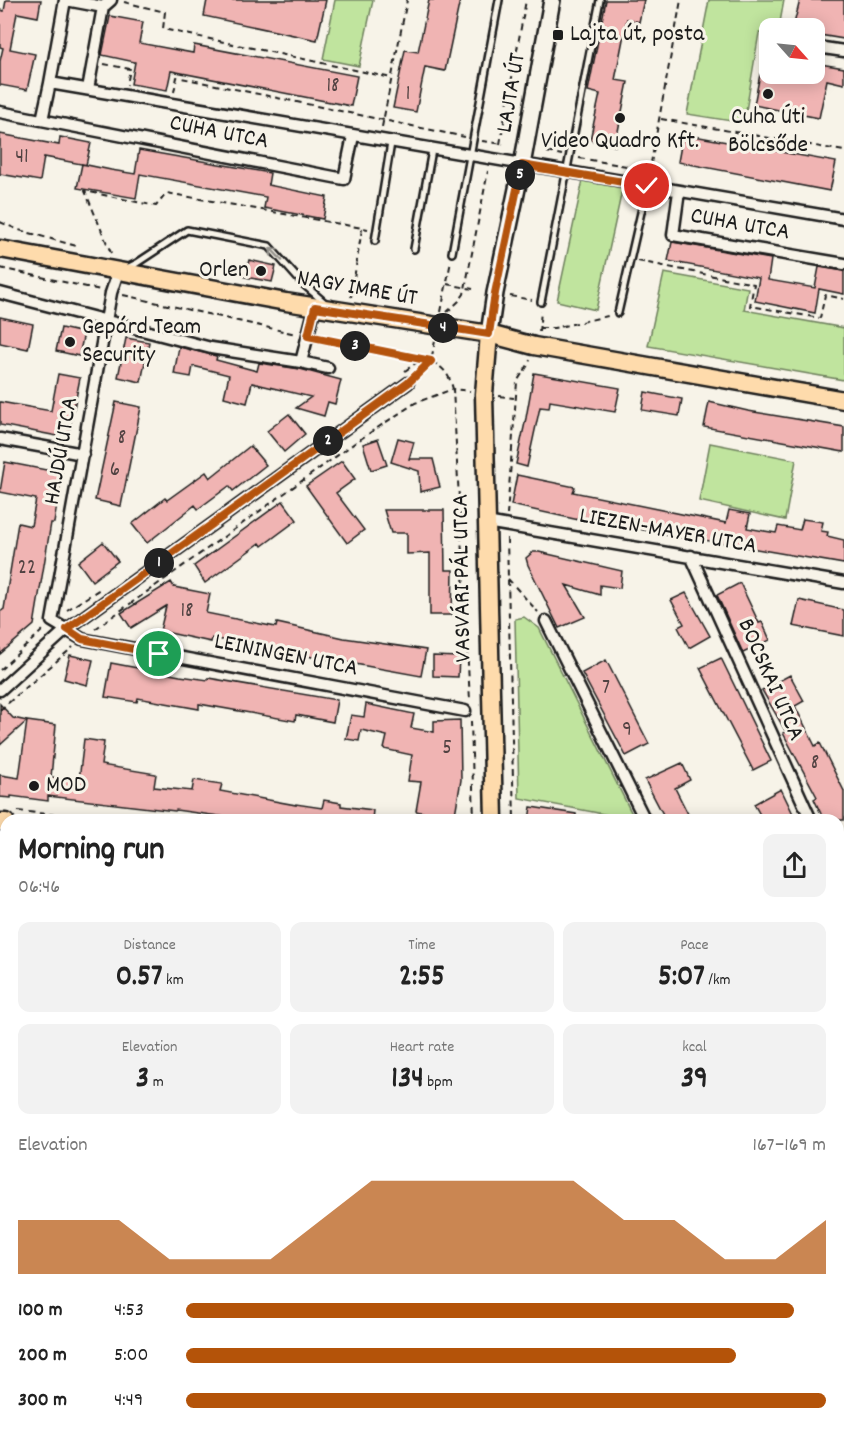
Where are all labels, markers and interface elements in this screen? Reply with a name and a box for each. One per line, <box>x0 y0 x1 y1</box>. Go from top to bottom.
place label: Lajta út, posta <box>570 18 705 52</box>
north arrow <box>759 18 825 84</box>
map controls <box>759 18 825 84</box>
marker: Lajta út, posta <box>551 28 565 42</box>
street label: LAJTA ÚT <box>488 50 536 135</box>
house number: 18 <box>326 72 340 102</box>
house number: 1 <box>406 80 410 110</box>
marker: Cuha Úti Bölcsőde <box>761 87 775 101</box>
place label: Cuha Úti Bölcsőde <box>728 101 808 163</box>
street label: CUHA UTCA <box>166 107 272 159</box>
marker: Video Quadro Kft. <box>613 111 627 125</box>
place label: Video Quadro Kft. <box>541 125 699 159</box>
house number: 41 <box>15 143 29 173</box>
pin: 5 <box>505 160 535 190</box>
pin <box>621 160 672 211</box>
text: 5 <box>516 163 524 186</box>
icon: check <box>630 169 663 202</box>
street label: CUHA UTCA <box>688 200 792 250</box>
one-way arrow <box>269 246 283 261</box>
place label: Orlen <box>199 254 249 288</box>
street label: NAGY IMRE ÚT <box>294 262 420 316</box>
marker: Orlen <box>254 264 268 278</box>
place label: Gepárd Team Security <box>82 311 201 373</box>
pin: 4 <box>428 313 458 343</box>
text: 4 <box>440 316 446 339</box>
pin: 3 <box>340 331 370 361</box>
text: 3 <box>351 334 359 357</box>
marker: Gepárd Team Security <box>63 335 77 349</box>
street label: HAJDÚ UTCA <box>36 394 88 508</box>
house number: 8 <box>118 424 126 454</box>
pin: 2 <box>313 426 343 456</box>
text: 2 <box>325 429 332 452</box>
house number: 6 <box>110 456 120 486</box>
street label: VASVÁRI PÁL UTCA <box>445 493 481 663</box>
street label: LIEZEN-MAYER UTCA <box>576 500 760 564</box>
pin: 1 <box>144 548 174 578</box>
text: 1 <box>157 551 161 574</box>
house number: 22 <box>18 554 36 584</box>
house number: 18 <box>180 597 194 627</box>
street label: BOCSKAI UTCA <box>728 613 812 747</box>
street label: LEININGEN UTCA <box>211 625 361 687</box>
pin <box>133 628 184 679</box>
icon: arrive <box>142 637 175 670</box>
house number: 7 <box>602 674 610 704</box>
house number: 9 <box>622 716 632 746</box>
house number: 5 <box>442 734 452 764</box>
house number: 8 <box>811 749 819 779</box>
place label: MOD <box>46 769 86 803</box>
marker: MOD <box>27 779 41 793</box>
text: Morning run <box>18 828 165 875</box>
button: share <box>763 834 826 897</box>
text: 06:46 <box>18 874 60 902</box>
text: Distance <box>124 934 176 957</box>
text: Time <box>408 934 436 957</box>
text: Pace <box>680 934 708 957</box>
text: 0.57 <box>116 957 162 1000</box>
text: 2:55 <box>399 957 445 1000</box>
text: 5:07 <box>658 957 705 1000</box>
text: km <box>162 969 184 992</box>
text: /km <box>705 969 731 992</box>
text: Elevation <box>122 1036 177 1059</box>
text: Heart rate <box>390 1036 454 1059</box>
text: kcal <box>682 1036 706 1059</box>
text: 3 <box>136 1059 149 1102</box>
text: 134 <box>391 1059 424 1102</box>
text: 39 <box>681 1059 708 1102</box>
text: m <box>149 1071 164 1094</box>
text: bpm <box>424 1071 453 1094</box>
text: Elevation <box>18 1132 88 1160</box>
text: 167–169 m <box>753 1132 826 1160</box>
text: 100 m <box>18 1297 63 1325</box>
text: 4:53 <box>114 1297 144 1325</box>
text: 200 m <box>18 1342 67 1370</box>
text: 5:00 <box>114 1342 148 1370</box>
text: 300 m <box>18 1387 67 1415</box>
text: 4:49 <box>114 1387 143 1415</box>

